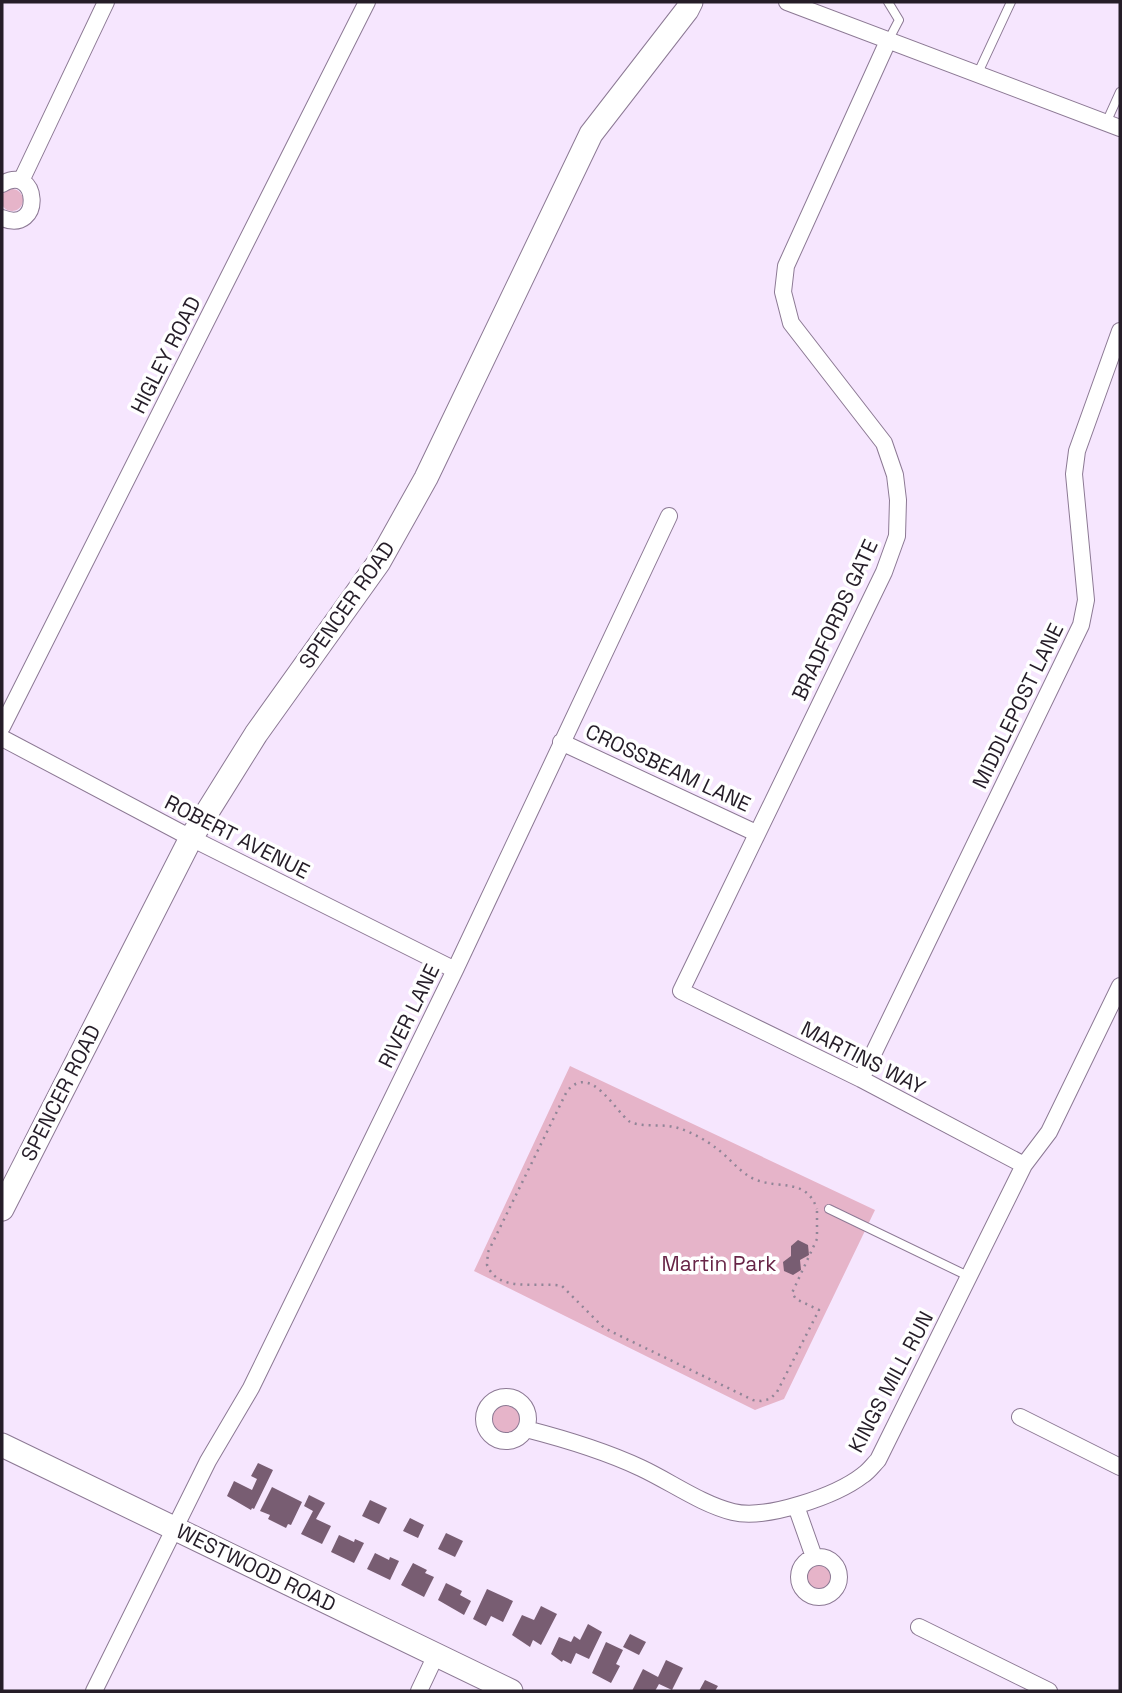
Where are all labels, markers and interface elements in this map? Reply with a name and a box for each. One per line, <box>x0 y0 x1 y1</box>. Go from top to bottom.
street label: HIGLEY ROAD <box>124 292 207 418</box>
street label: BRADFORDS GATE <box>785 535 884 705</box>
street label: SPENCER ROAD <box>293 536 401 674</box>
street label: MIDDLEPOST LANE <box>966 619 1069 793</box>
street label: CROSSBEAM LANE <box>581 717 755 818</box>
street label: ROBERT AVENUE <box>160 788 314 885</box>
street label: RIVER LANE <box>372 959 445 1072</box>
street label: MARTINS WAY <box>796 1015 930 1101</box>
street label: SPENCER ROAD <box>15 1020 107 1165</box>
park label: Martin Park <box>662 1250 776 1277</box>
street label: KINGS MILL RUN <box>842 1306 939 1457</box>
street label: WESTWOOD ROAD <box>172 1517 340 1618</box>

